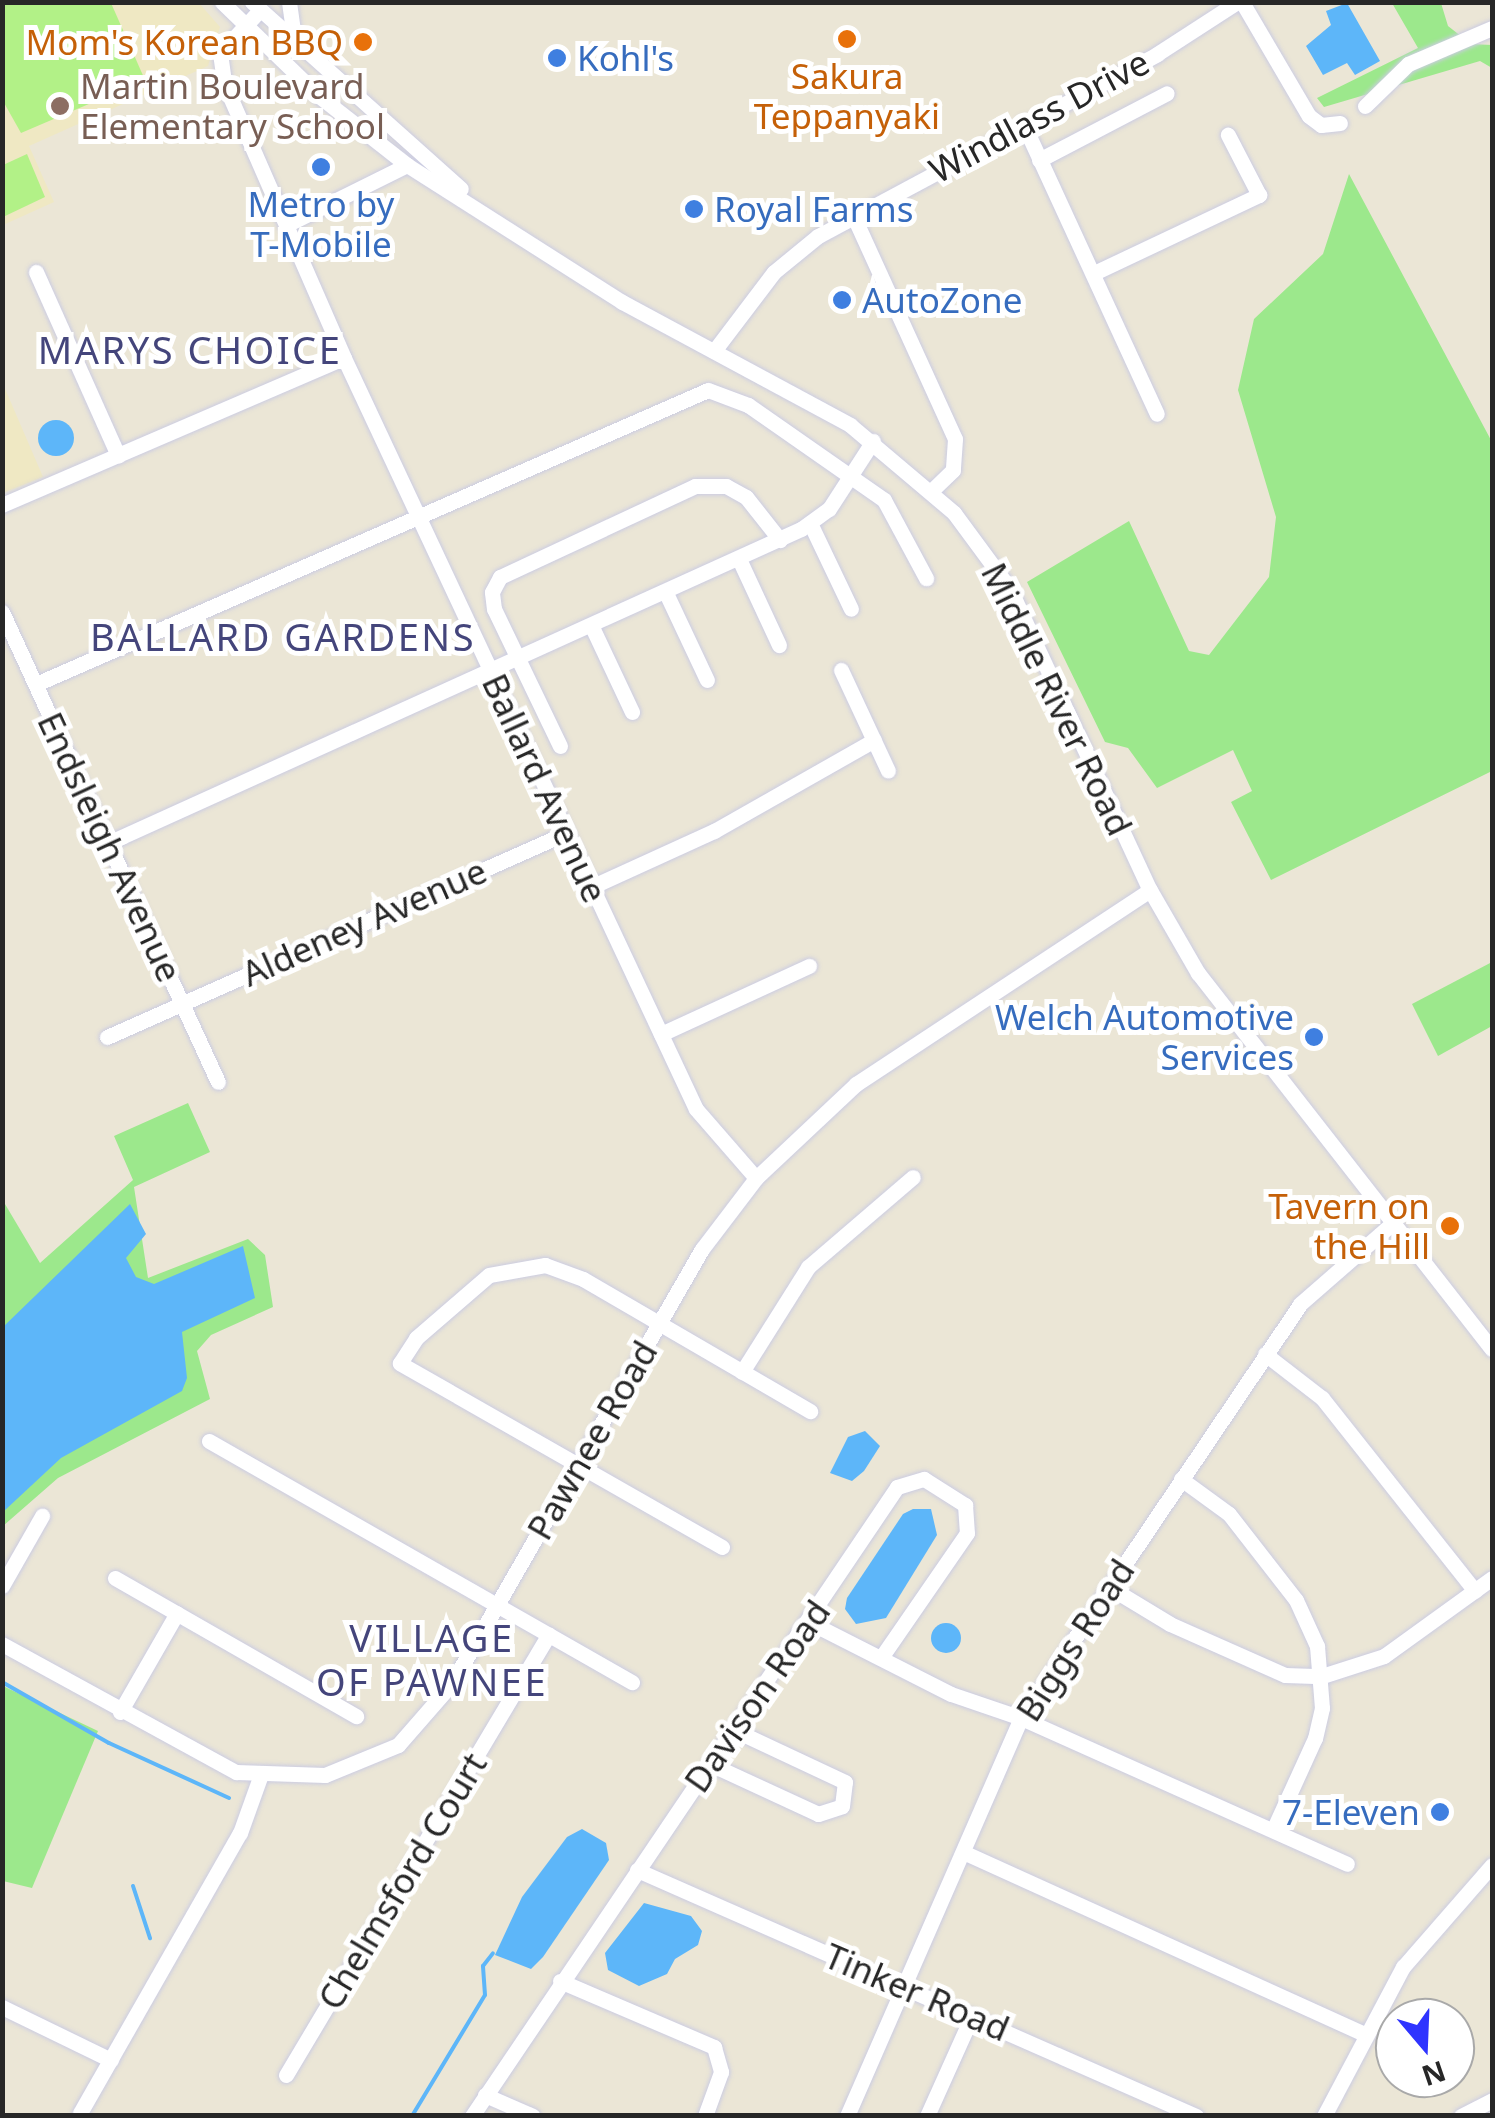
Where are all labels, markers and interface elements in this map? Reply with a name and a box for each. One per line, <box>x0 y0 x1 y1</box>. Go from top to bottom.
place label: Mom's Korean BBQ <box>25 21 343 63</box>
marker: Sakura Teppanyaki <box>836 28 858 50</box>
marker: Mom's Korean BBQ <box>352 31 374 53</box>
place label: Kohl's <box>577 37 674 79</box>
street label: Windlass Drive <box>922 41 1156 191</box>
marker: Kohl's <box>546 47 568 69</box>
place label: Sakura Teppanyaki <box>754 55 940 137</box>
place label: Martin Boulevard Elementary School <box>80 65 385 147</box>
marker: Martin Boulevard Elementary School <box>49 95 71 117</box>
marker: Metro by T-Mobile <box>310 156 332 178</box>
place label: Metro by T-Mobile <box>248 183 394 265</box>
place label: Royal Farms <box>714 188 914 230</box>
marker: Royal Farms <box>683 198 705 220</box>
place label: AutoZone <box>862 279 1022 321</box>
marker: AutoZone <box>831 289 853 311</box>
district label: MARYS CHOICE <box>38 327 342 373</box>
street label: Middle River Road <box>973 556 1141 842</box>
district label: BALLARD GARDENS <box>90 614 476 660</box>
street label: Ballard Avenue <box>474 667 616 909</box>
street label: Endsleigh Avenue <box>29 706 191 988</box>
street label: Aldeney Avenue <box>235 849 493 995</box>
place label: Welch Automotive Services <box>995 996 1294 1078</box>
marker: Welch Automotive Services <box>1303 1026 1325 1048</box>
place label: Tavern on the Hill <box>1268 1185 1430 1267</box>
marker: Tavern on the Hill <box>1439 1215 1461 1237</box>
street label: Pawnee Road <box>518 1333 666 1547</box>
street label: Biggs Road <box>1007 1551 1143 1729</box>
street label: Davison Road <box>675 1592 839 1800</box>
district label: VILLAGE OF PAWNEE <box>316 1615 548 1705</box>
street label: Chelmsford Court <box>309 1745 495 2017</box>
place label: 7-Eleven <box>1282 1791 1420 1833</box>
marker: 7-Eleven <box>1429 1801 1451 1823</box>
street label: Tinker Road <box>818 1934 1016 2050</box>
north arrow <box>1375 1998 1475 2098</box>
text: N <box>1417 2053 1451 2096</box>

